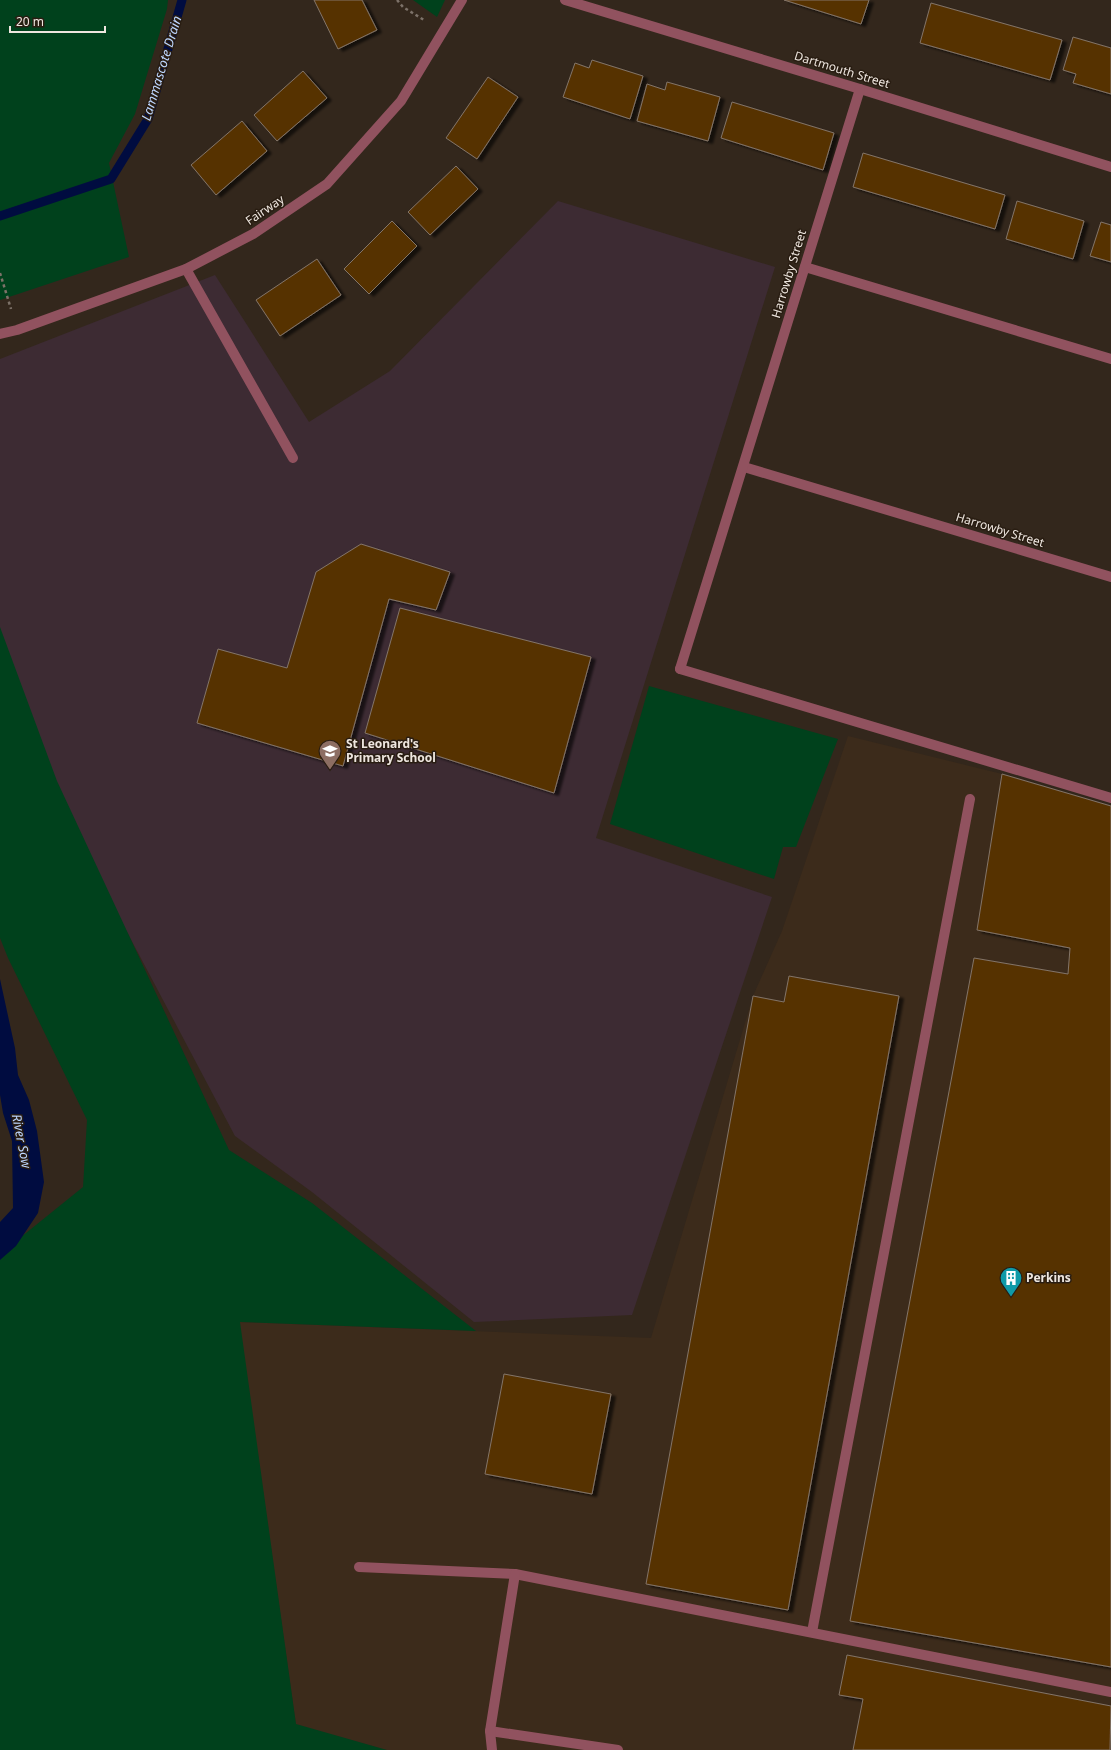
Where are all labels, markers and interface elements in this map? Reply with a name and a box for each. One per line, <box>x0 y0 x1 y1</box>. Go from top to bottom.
scale bar <box>10 8 105 34</box>
text: 20 m <box>16 13 44 30</box>
water label: Lammascote Drain <box>137 13 185 123</box>
street label: Dartmouth Street <box>792 47 893 92</box>
street label: Fairway <box>242 190 288 229</box>
street label: Harrowby Street <box>767 227 810 320</box>
street label: Harrowby Street <box>954 508 1047 551</box>
place label: St Leonard's Primary School <box>346 735 436 766</box>
school or university icon: St Leonard's Primary School <box>317 738 343 771</box>
water label: River Sow <box>8 1112 36 1170</box>
building icon: Perkins <box>998 1265 1024 1298</box>
place label: Perkins <box>1026 1269 1071 1286</box>

